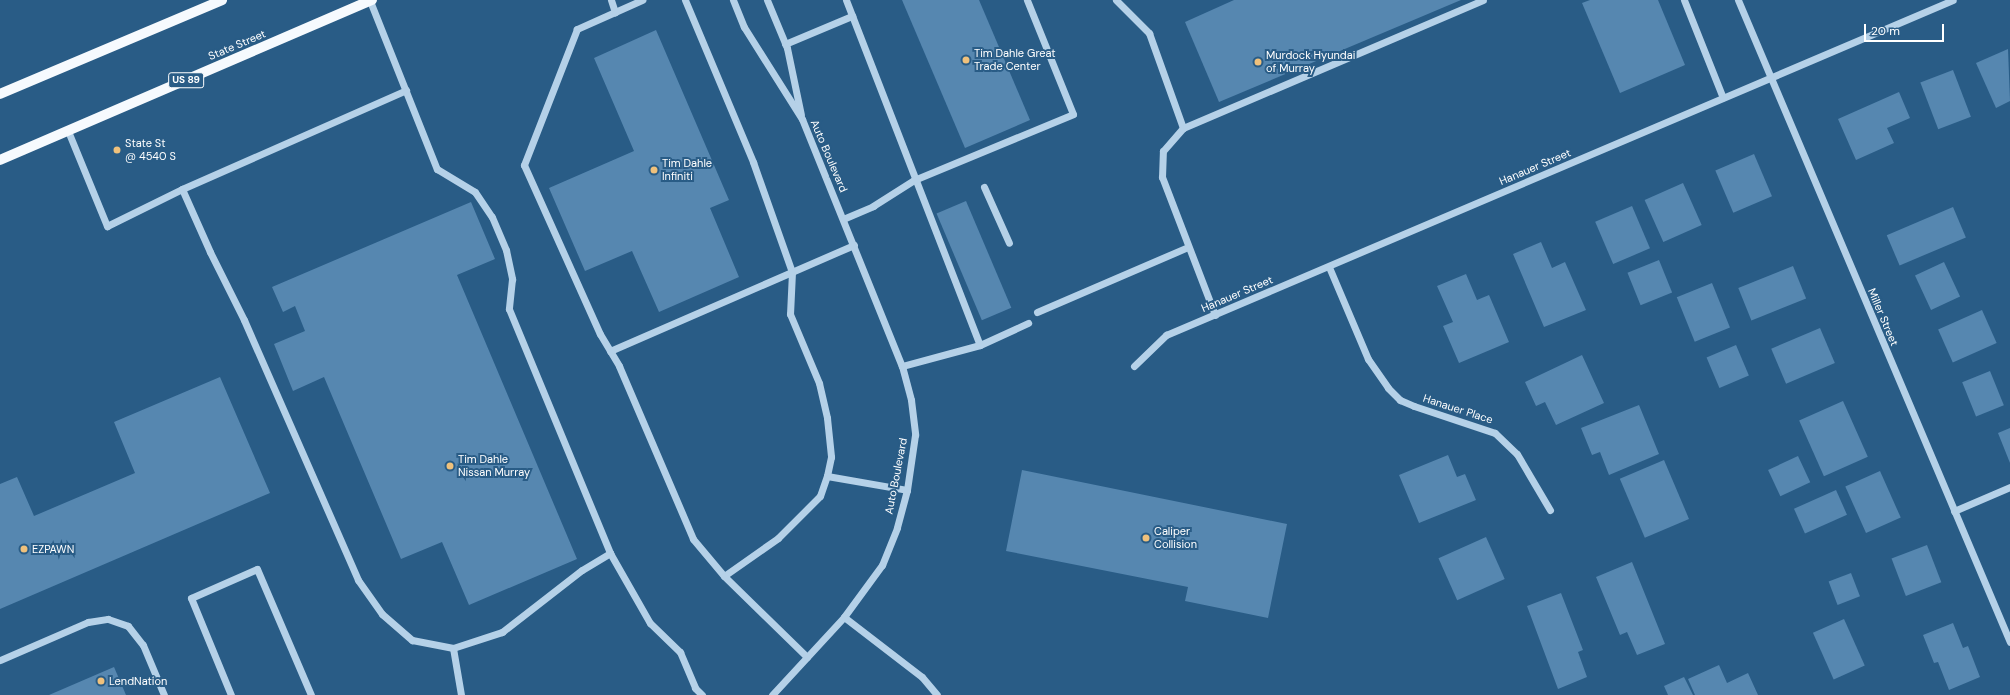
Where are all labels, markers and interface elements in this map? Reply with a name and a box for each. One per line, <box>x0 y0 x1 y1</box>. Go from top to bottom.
scale bar <box>1866 16 1946 42</box>
text: 20 m <box>1871 23 1900 39</box>
street label: State Street <box>206 27 268 63</box>
place label: Tim Dahle Great Trade Center <box>974 47 1056 73</box>
place label: Murdock Hyundai of Murray <box>1266 49 1355 75</box>
marker: Tim Dahle Great Trade Center <box>961 55 971 65</box>
marker: Murdock Hyundai of Murray <box>1253 57 1263 67</box>
road number: US 89 <box>168 72 204 88</box>
street label: Auto Boulevard <box>808 118 850 194</box>
place label: State St @ 4540 S <box>125 137 176 163</box>
marker: State St @ 4540 S <box>112 145 122 155</box>
street label: Hanauer Street <box>1497 146 1573 188</box>
place label: Tim Dahle Infiniti <box>662 157 712 183</box>
marker: Tim Dahle Infiniti <box>649 165 659 175</box>
street label: Hanauer Street <box>1199 273 1275 315</box>
street label: Miller Street <box>1865 286 1901 348</box>
street label: Hanauer Place <box>1421 391 1495 427</box>
street label: Auto Boulevard <box>882 437 910 515</box>
place label: Tim Dahle Nissan Murray <box>458 453 530 479</box>
marker: Tim Dahle Nissan Murray <box>445 461 455 471</box>
place label: Caliper Collision <box>1154 525 1197 551</box>
marker: Caliper Collision <box>1141 533 1151 543</box>
place label: EZPAWN <box>32 542 74 556</box>
marker: EZPAWN <box>19 544 29 554</box>
place label: LendNation <box>109 674 167 688</box>
marker: LendNation <box>96 676 106 686</box>

